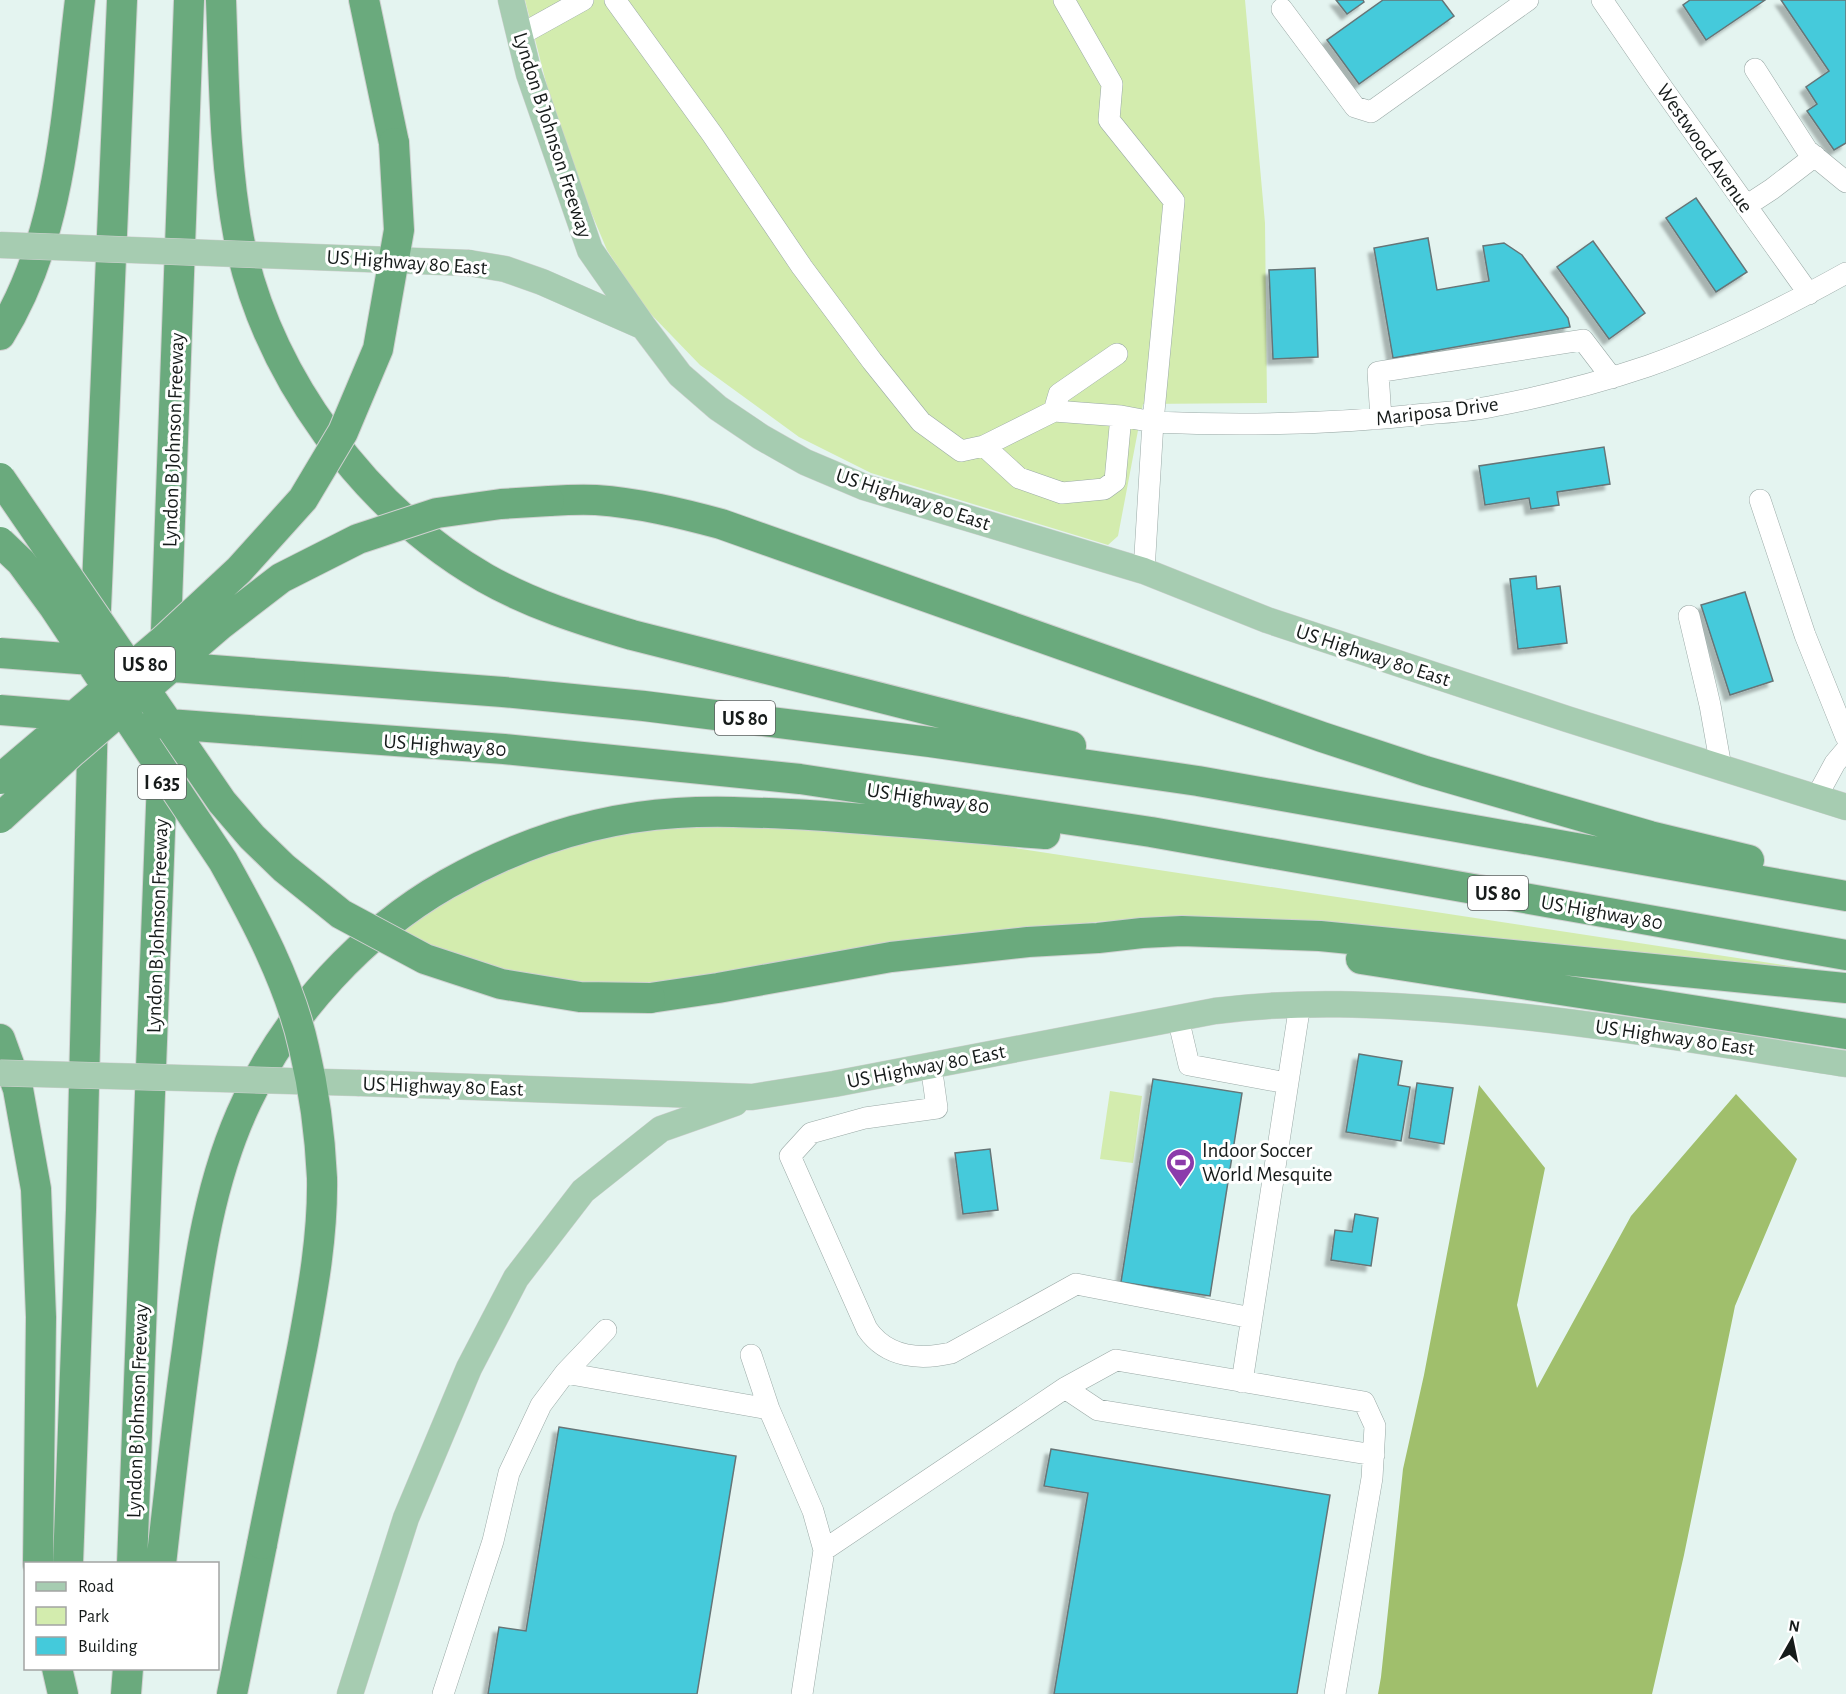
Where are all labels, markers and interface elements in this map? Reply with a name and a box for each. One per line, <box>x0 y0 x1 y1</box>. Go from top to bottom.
street label: Lyndon B Johnson Freeway <box>509 30 596 241</box>
street label: Westwood Avenue <box>1652 80 1757 217</box>
street label: US Highway 80 East <box>326 246 488 279</box>
street label: Lyndon B Johnson Freeway <box>159 332 188 548</box>
street label: Mariposa Drive <box>1375 394 1500 429</box>
street label: US Highway 80 East <box>833 465 993 534</box>
street label: US Highway 80 East <box>1293 621 1453 690</box>
road number: US 80 <box>115 647 175 681</box>
road number: US 80 <box>715 701 775 735</box>
street label: US Highway 80 <box>383 731 507 760</box>
road number: I 635 <box>138 765 186 799</box>
street label: US Highway 80 <box>865 780 991 817</box>
street label: Lyndon B Johnson Freeway <box>143 818 172 1034</box>
road number: US 80 <box>1468 876 1528 910</box>
street label: US Highway 80 <box>1539 891 1665 934</box>
street label: US Highway 80 East <box>1594 1016 1756 1059</box>
street label: US Highway 80 East <box>845 1041 1007 1092</box>
street label: US Highway 80 East <box>362 1073 524 1100</box>
place label: Indoor Soccer World Mesquite <box>1202 1140 1332 1185</box>
sports icon: Indoor Soccer World Mesquite <box>1165 1146 1197 1188</box>
street label: Lyndon B Johnson Freeway <box>123 1303 152 1519</box>
legend <box>24 1562 219 1670</box>
text: Road <box>78 1578 114 1596</box>
text: Park <box>78 1608 110 1626</box>
north arrow <box>1762 1610 1822 1670</box>
text: N <box>1787 1617 1801 1635</box>
text: Building <box>78 1638 138 1656</box>

